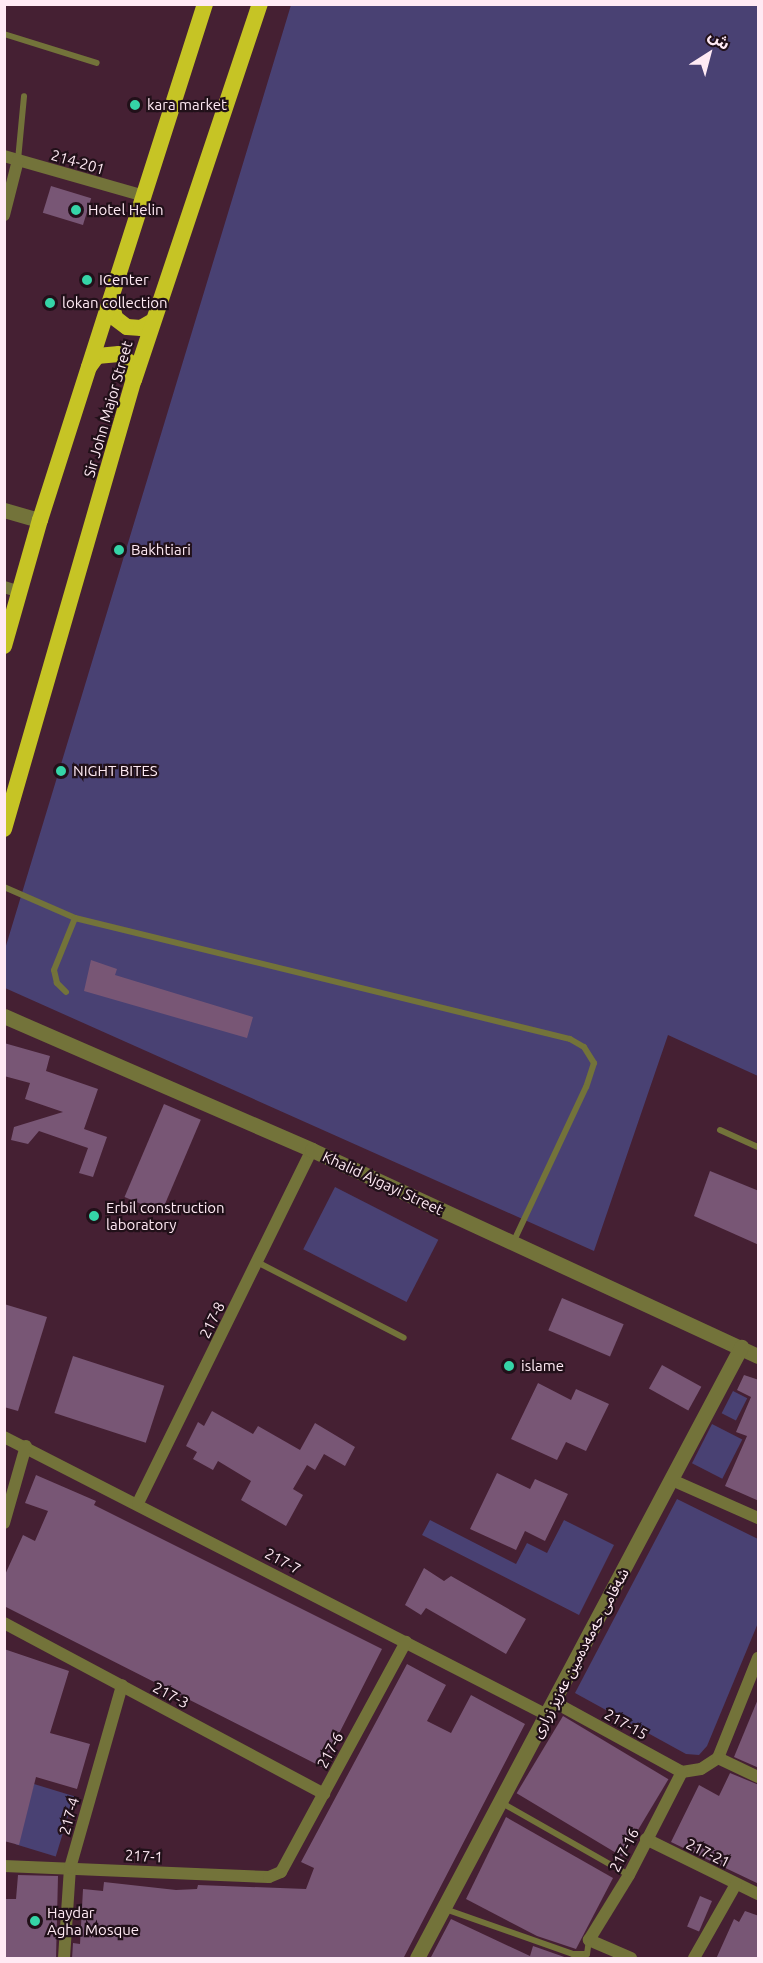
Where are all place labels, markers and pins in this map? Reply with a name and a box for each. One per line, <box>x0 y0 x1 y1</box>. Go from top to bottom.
place label: kara market <box>147 96 227 114</box>
marker: kara market <box>128 98 142 112</box>
place label: Hotel Helin <box>88 201 164 219</box>
marker: Hotel Helin <box>69 203 83 217</box>
place label: ICenter <box>99 271 149 289</box>
marker: ICenter <box>80 273 94 287</box>
place label: lokan collection <box>62 294 168 312</box>
marker: lokan collection <box>43 296 57 310</box>
place label: Bakhtiari <box>131 541 191 559</box>
marker: Bakhtiari <box>112 543 126 557</box>
place label: NIGHT BITES <box>73 762 158 780</box>
marker: NIGHT BITES <box>54 764 68 778</box>
place label: Erbil construction laboratory <box>106 1198 225 1233</box>
marker: Erbil construction laboratory <box>87 1209 101 1223</box>
place label: islame <box>521 1357 564 1375</box>
marker: islame <box>502 1359 516 1373</box>
place label: Haydar Agha Mosque <box>47 1903 139 1938</box>
marker: Haydar Agha Mosque <box>28 1914 42 1928</box>

